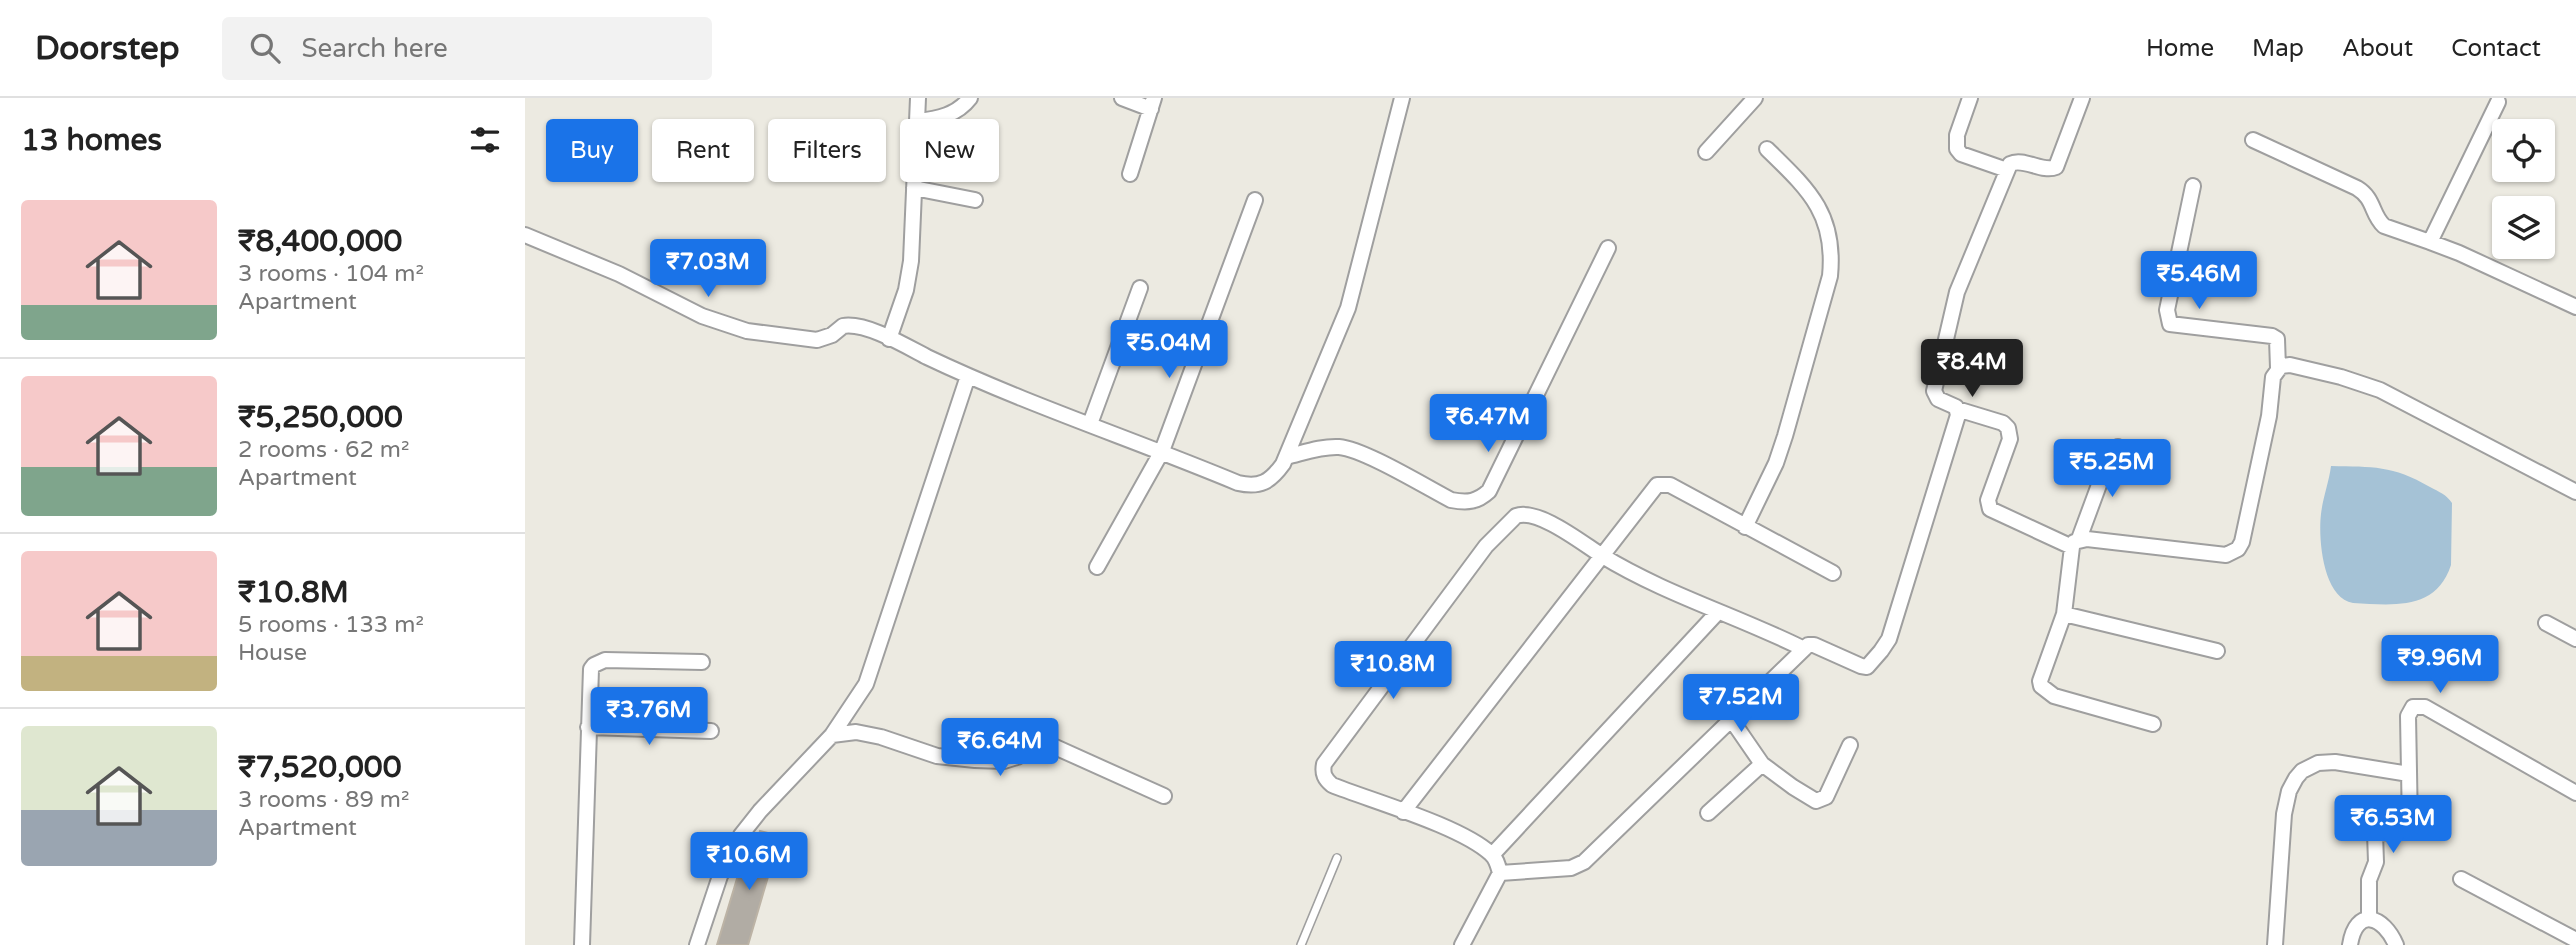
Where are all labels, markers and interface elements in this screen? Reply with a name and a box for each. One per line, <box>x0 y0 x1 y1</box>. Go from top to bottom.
search box <box>222 17 712 80</box>
text: Doorstep <box>35 29 180 68</box>
icon: search <box>246 29 284 67</box>
text: Search here <box>302 33 448 64</box>
text: Home <box>2146 34 2214 63</box>
text: Map <box>2252 34 2304 63</box>
text: About <box>2342 34 2413 63</box>
text: Contact <box>2451 34 2541 63</box>
chip: Buy <box>546 119 638 182</box>
chip: Rent <box>652 119 754 182</box>
chip: Filters <box>768 119 886 182</box>
chip: New <box>900 119 999 182</box>
map controls <box>2492 119 2555 259</box>
button: locate <box>2492 119 2555 182</box>
icon: filters <box>466 121 504 159</box>
text: 13 homes <box>21 122 162 159</box>
button: layers <box>2492 196 2555 259</box>
text: ₹8,400,000 <box>238 223 402 260</box>
icon: home <box>77 228 161 312</box>
pin: ₹7.03M <box>651 240 765 299</box>
text: ₹7.03M <box>666 248 750 276</box>
pin: ₹5.46M <box>2142 252 2256 311</box>
text: 3 rooms · 104 m² <box>238 260 424 288</box>
text: ₹5.46M <box>2157 260 2241 288</box>
text: Apartment <box>238 288 357 316</box>
pin: ₹5.04M <box>1112 320 1226 380</box>
text: ₹5.04M <box>1127 329 1211 357</box>
pin: ₹8.4M <box>1923 340 2021 399</box>
text: ₹8.4M <box>1937 348 2007 376</box>
pin: ₹6.47M <box>1431 394 1545 454</box>
text: ₹5,250,000 <box>238 399 403 436</box>
text: ₹6.47M <box>1446 403 1530 431</box>
icon: home <box>77 404 161 488</box>
text: 2 rooms · 62 m² <box>238 436 409 464</box>
pin: ₹5.25M <box>2055 440 2169 499</box>
text: ₹5.25M <box>2070 448 2154 476</box>
text: Apartment <box>238 464 357 492</box>
text: ₹10.8M <box>238 574 349 611</box>
icon: home <box>77 579 161 663</box>
text: 5 rooms · 133 m² <box>238 611 424 639</box>
pin: ₹9.96M <box>2383 636 2497 695</box>
text: House <box>238 639 307 667</box>
pin: ₹10.8M <box>1336 642 1450 701</box>
text: ₹9.96M <box>2398 644 2483 672</box>
text: ₹10.8M <box>1351 650 1435 678</box>
pin: ₹7.52M <box>1684 674 1798 734</box>
text: ₹7.52M <box>1699 683 1783 711</box>
pin: ₹3.76M <box>592 688 706 747</box>
text: ₹3.76M <box>607 696 691 724</box>
pin: ₹6.64M <box>943 718 1057 778</box>
text: ₹6.64M <box>958 727 1043 755</box>
text: ₹7,520,000 <box>238 749 402 786</box>
icon: home <box>77 754 161 838</box>
text: 3 rooms · 89 m² <box>238 786 409 814</box>
pin: ₹6.53M <box>2336 796 2450 855</box>
text: ₹6.53M <box>2351 804 2436 832</box>
text: Apartment <box>238 814 357 842</box>
pin: ₹10.6M <box>692 832 806 892</box>
text: ₹10.6M <box>707 841 792 869</box>

